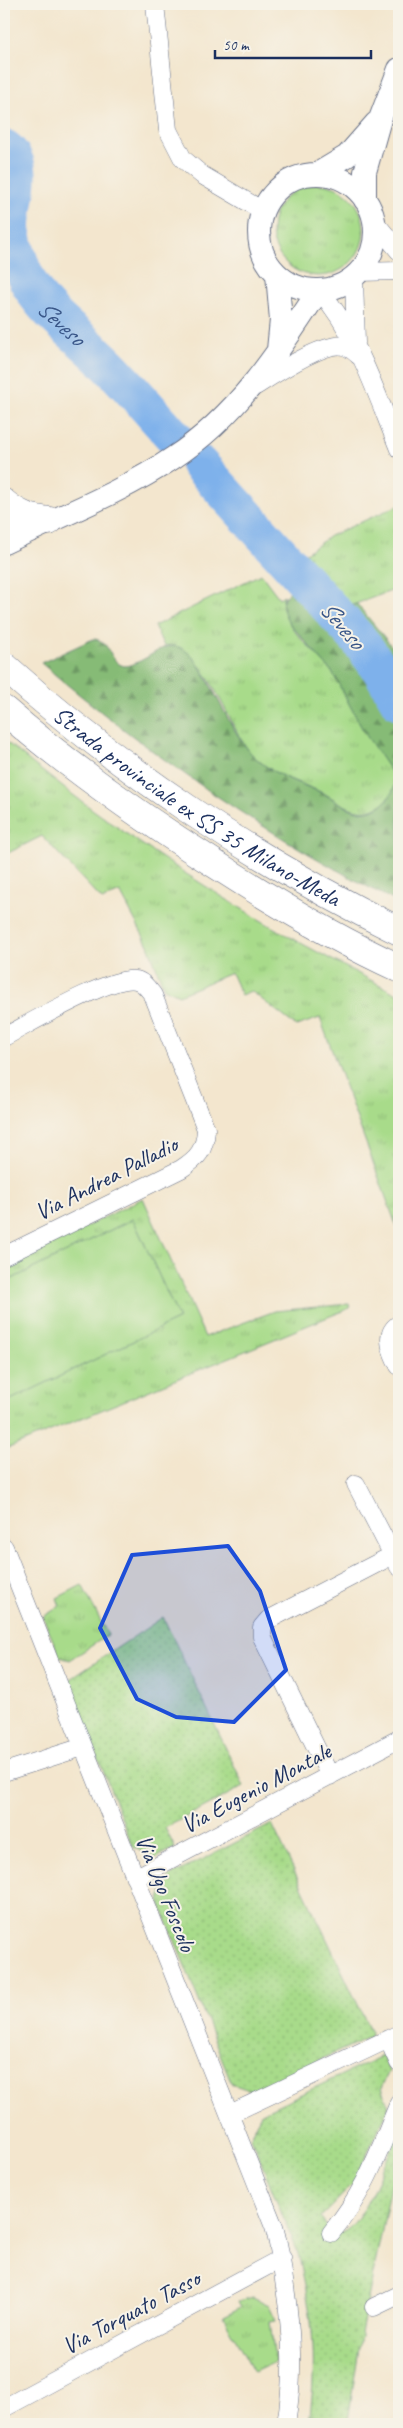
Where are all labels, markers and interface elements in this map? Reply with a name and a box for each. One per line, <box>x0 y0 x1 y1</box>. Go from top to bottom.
scale bar <box>215 28 372 60</box>
text: 50 m <box>223 36 250 55</box>
water label: Seveso <box>30 293 94 355</box>
water label: Seveso <box>313 594 374 658</box>
street label: Strada provinciale ex SS 35 Milano-Meda <box>47 699 347 914</box>
street label: Via Andrea Palladio <box>30 1128 185 1227</box>
street label: Via Eugenio Montale <box>176 1735 338 1840</box>
street label: Via Ugo Foscolo <box>129 1830 204 1957</box>
street label: Via Torquato Tasso <box>57 2262 207 2361</box>

